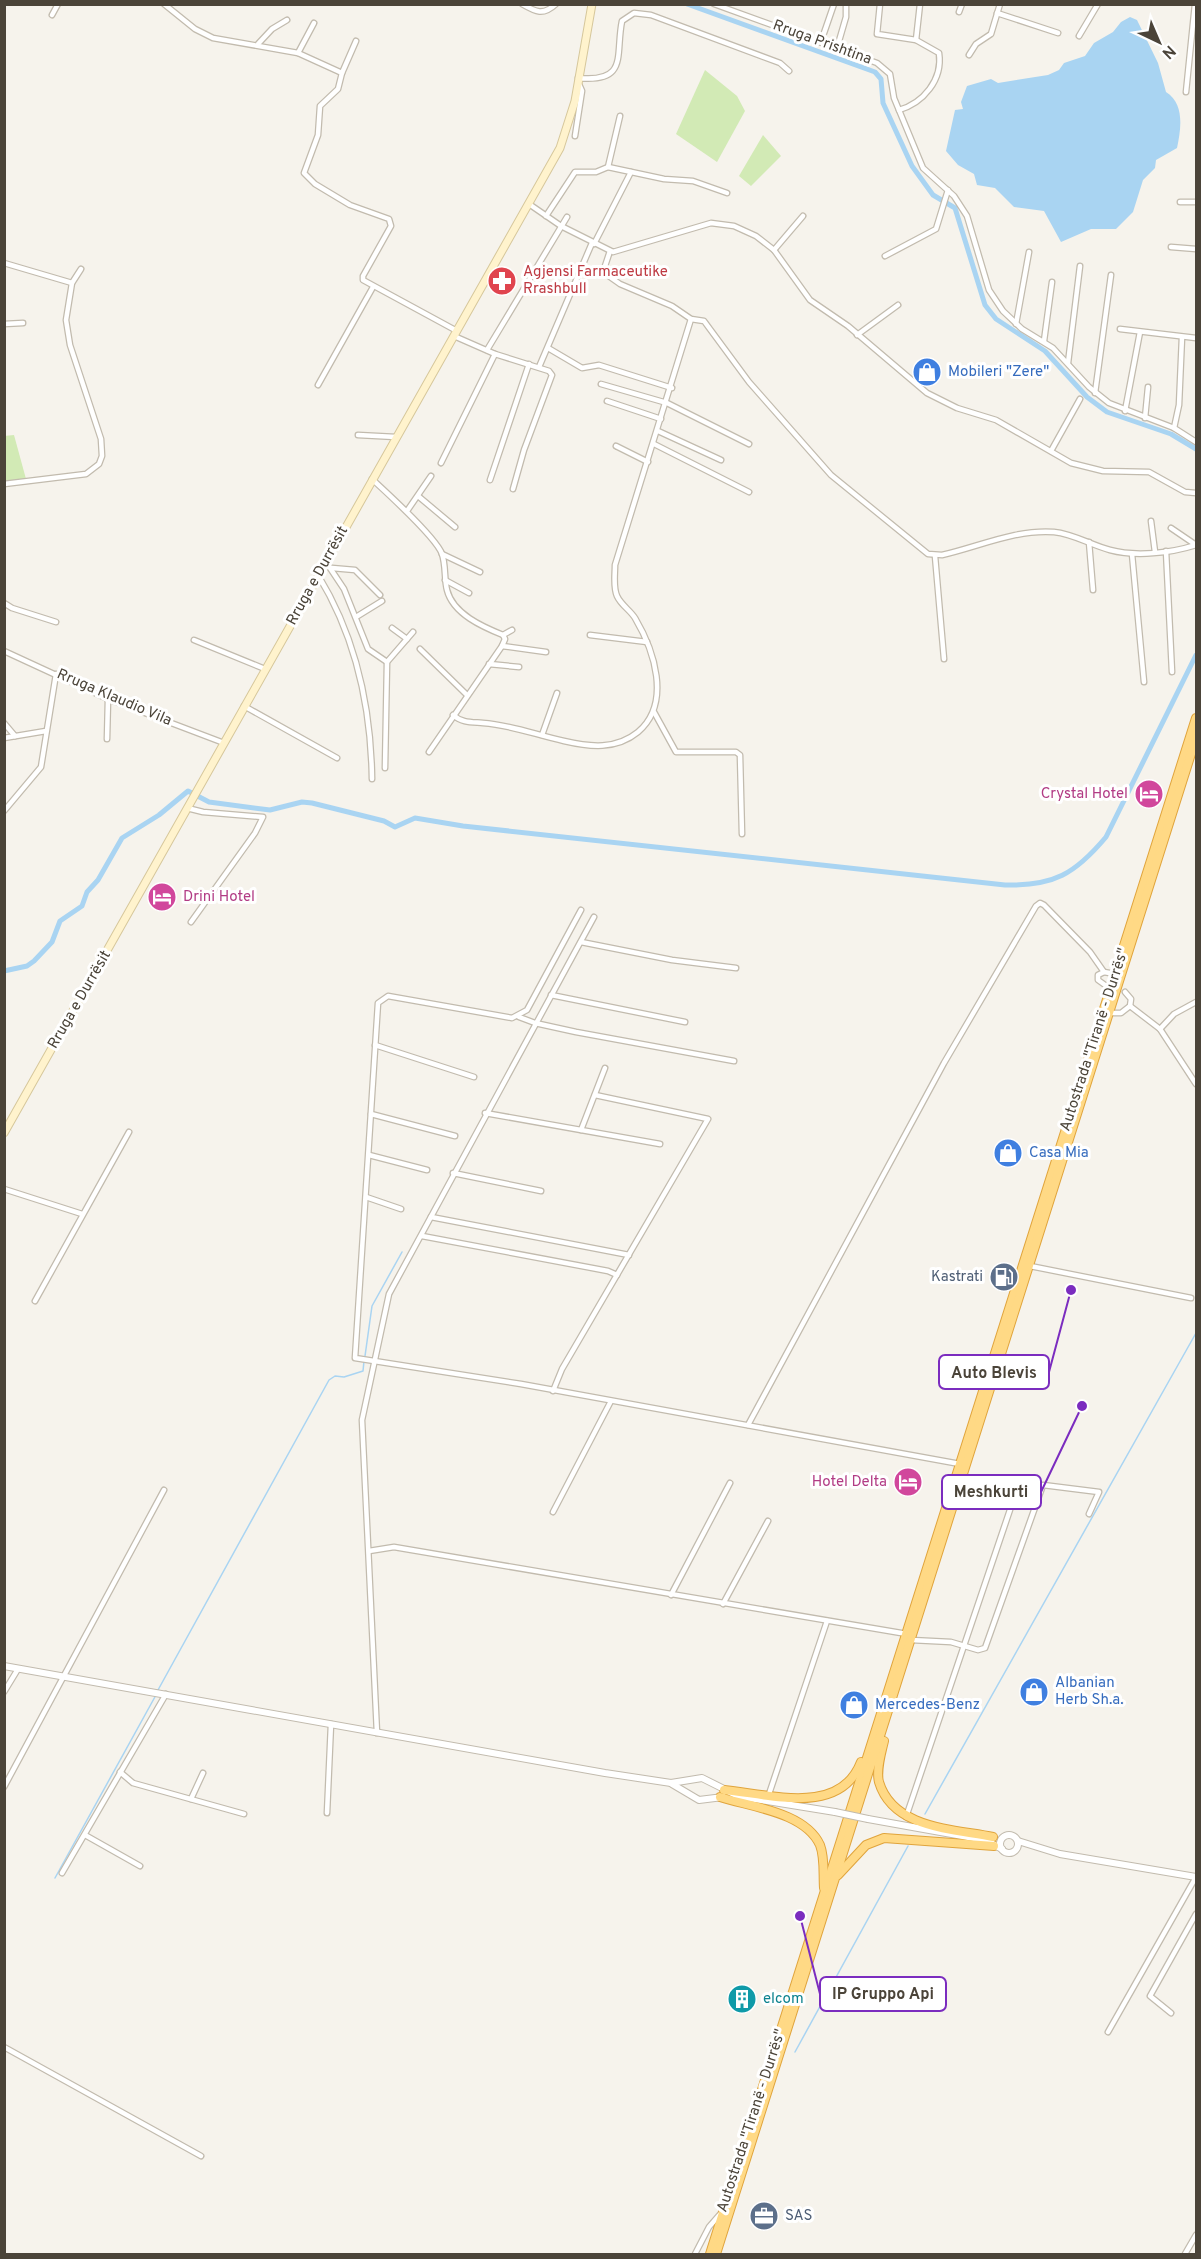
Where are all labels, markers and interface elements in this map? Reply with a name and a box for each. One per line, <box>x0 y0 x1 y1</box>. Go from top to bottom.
north arrow <box>1129 12 1189 72</box>
street label: Rruga Prishtina <box>770 16 874 70</box>
text: N <box>1157 40 1179 63</box>
place label: Agjensi Farmaceutike Rrashbull <box>523 263 668 299</box>
pharmacy icon: Agjensi Farmaceutike Rrashbull <box>486 265 518 297</box>
shop icon: Mobileri "Zere" <box>911 356 943 388</box>
place label: Mobileri "Zere" <box>948 363 1049 382</box>
street label: Rruga e Durrësit <box>283 523 353 629</box>
street label: Rruga Klaudio Vila <box>54 665 174 731</box>
hotel icon: Crystal Hotel <box>1133 778 1165 810</box>
place label: Crystal Hotel <box>1041 785 1128 804</box>
hotel icon: Drini Hotel <box>146 881 178 913</box>
place label: Drini Hotel <box>183 888 255 907</box>
street label: Autostrada "Tiranë - Durrës" <box>1056 946 1134 1134</box>
street label: Rruga e Durrësit <box>44 947 116 1053</box>
shop icon: Casa Mia <box>992 1137 1024 1169</box>
place label: Casa Mia <box>1029 1144 1089 1163</box>
fuel station icon: Kastrati <box>988 1261 1020 1293</box>
place label: Kastrati <box>931 1268 983 1287</box>
callout: Auto Blevis <box>939 1355 1049 1389</box>
text: Auto Blevis <box>951 1364 1037 1384</box>
hotel icon: Hotel Delta <box>892 1466 924 1498</box>
place label: Hotel Delta <box>812 1473 887 1492</box>
callout: Meshkurti <box>942 1475 1041 1509</box>
text: Meshkurti <box>954 1483 1028 1503</box>
place label: Albanian Herb Sh.a. <box>1055 1674 1124 1710</box>
shop icon: Albanian Herb Sh.a. <box>1018 1676 1050 1708</box>
shop icon: Mercedes-Benz <box>838 1689 870 1721</box>
place label: Mercedes-Benz <box>875 1696 980 1715</box>
callout: IP Gruppo Api <box>820 1977 946 2011</box>
building icon: elcom <box>726 1983 758 2015</box>
text: IP Gruppo Api <box>832 1985 934 2005</box>
place label: elcom <box>763 1990 804 2009</box>
street label: Autostrada "Tiranë - Durrës" <box>713 2027 791 2215</box>
office icon: SAS <box>748 2200 780 2232</box>
place label: SAS <box>785 2207 812 2226</box>

